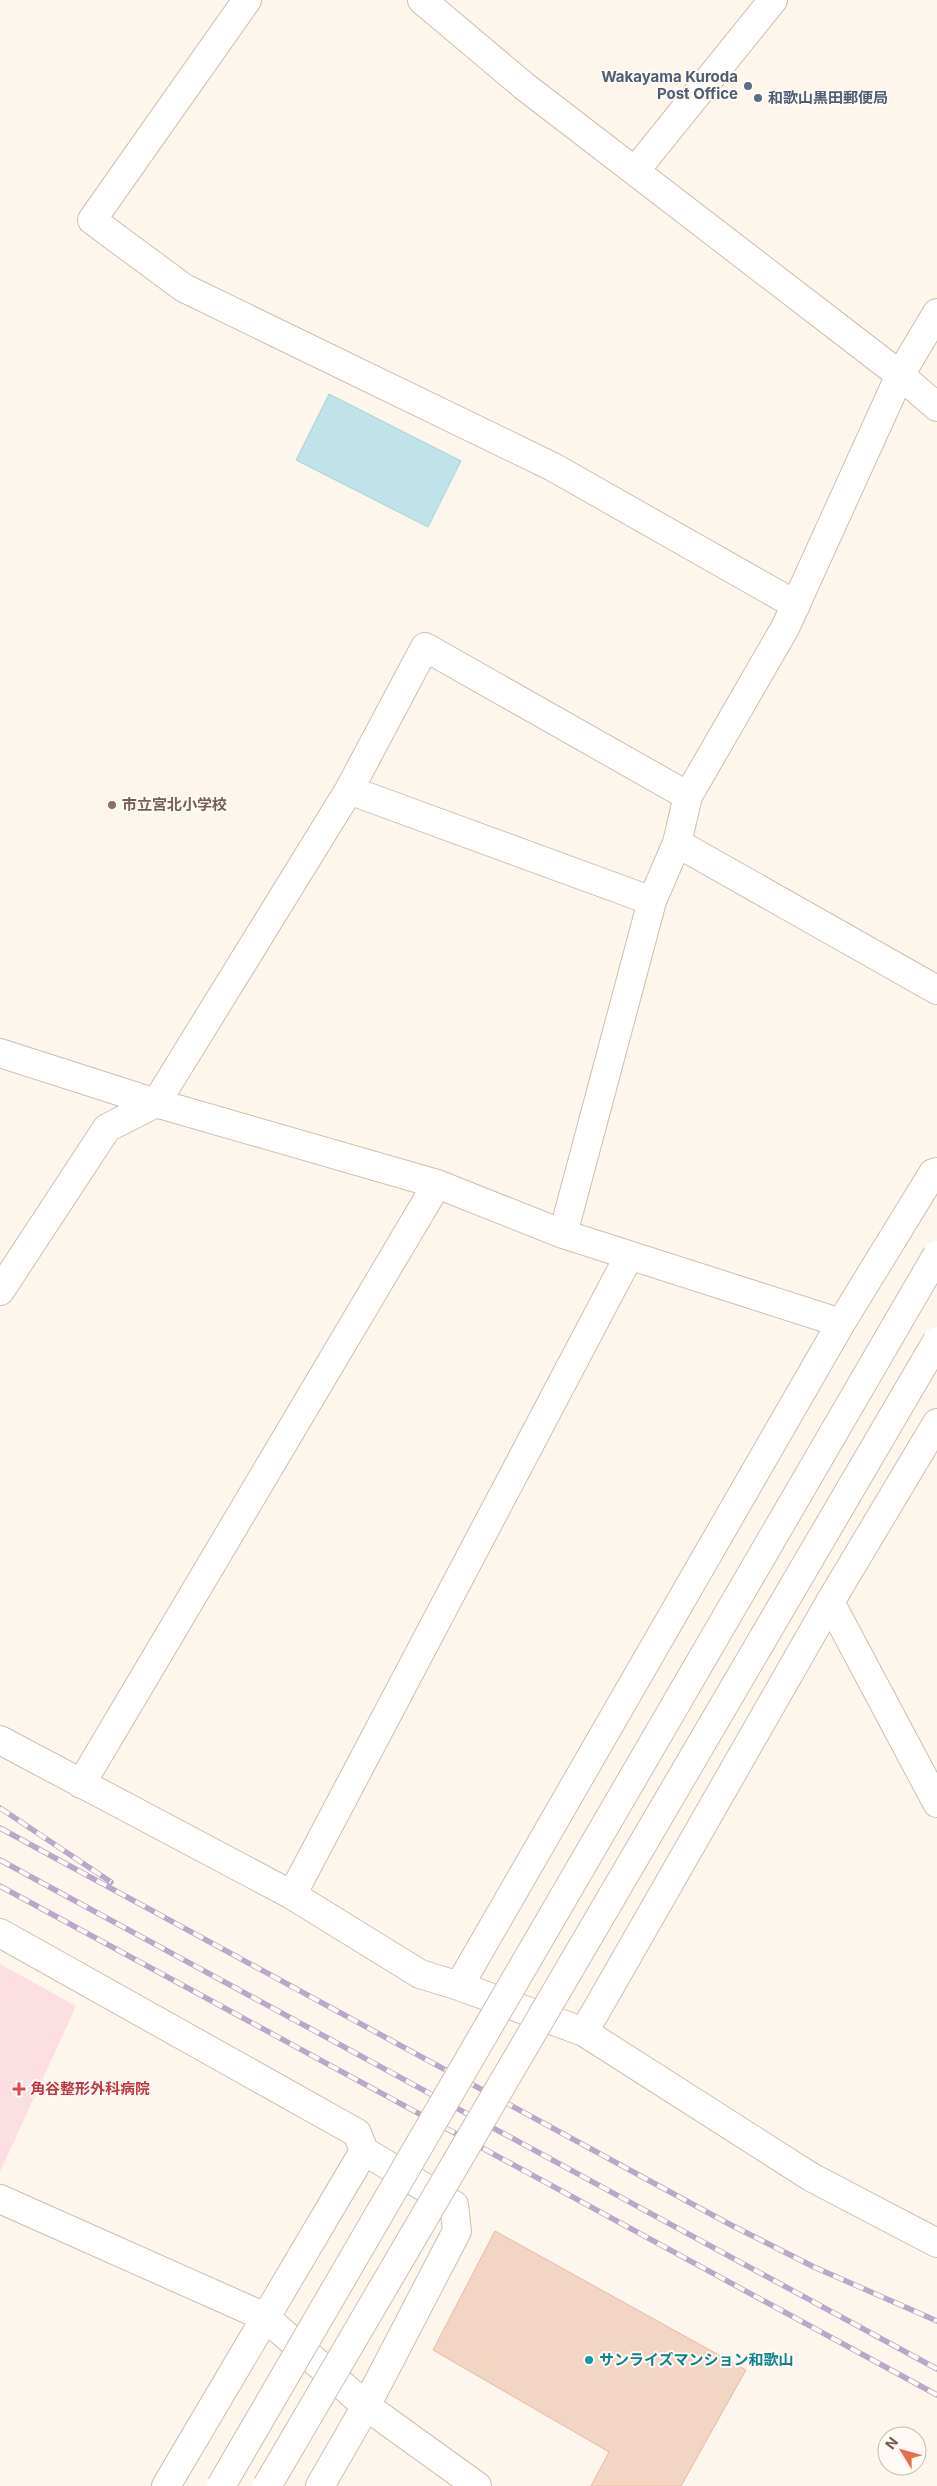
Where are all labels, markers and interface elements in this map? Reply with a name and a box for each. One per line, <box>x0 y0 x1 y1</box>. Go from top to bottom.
place label: Wakayama Kuroda Post Office <box>601 67 738 103</box>
marker: Wakayama Kuroda Post Office <box>742 80 754 92</box>
place label: 和歌山黒田郵便局 <box>768 88 888 107</box>
marker: 和歌山黒田郵便局 <box>752 92 764 104</box>
place label: 市立宮北小学校 <box>122 795 227 814</box>
marker: 市立宮北小学校 <box>106 799 118 811</box>
place label: 角谷整形外科病院 <box>30 2079 150 2098</box>
marker: 角谷整形外科病院 <box>12 2082 26 2096</box>
place label: サンライズマンション和歌山 <box>599 2350 794 2369</box>
marker: サンライズマンション和歌山 <box>583 2354 595 2366</box>
north arrow <box>877 2426 927 2476</box>
text: N <box>881 2433 901 2452</box>

